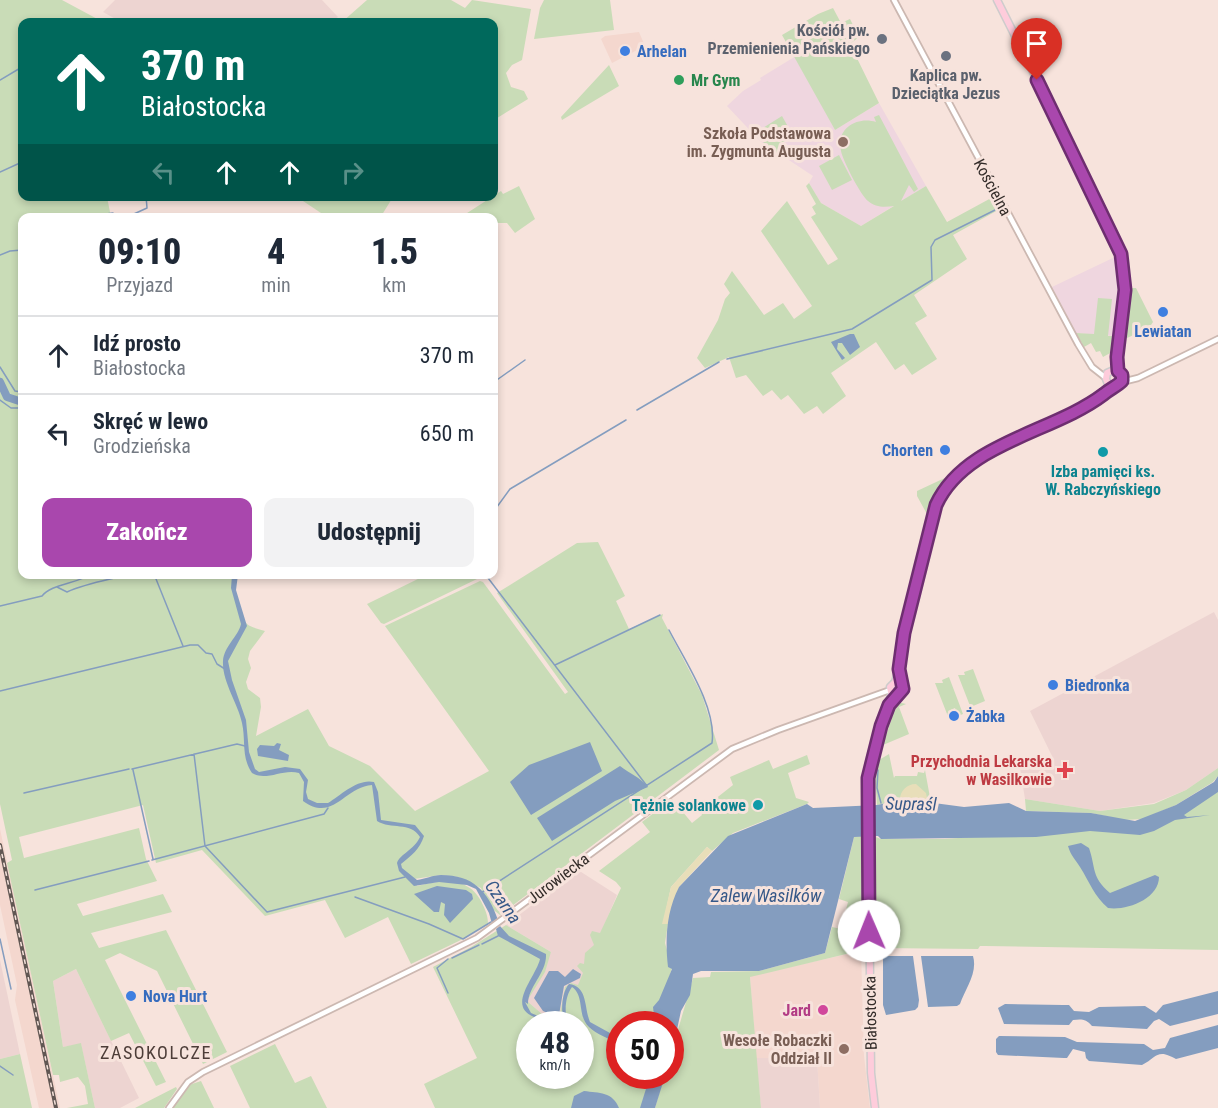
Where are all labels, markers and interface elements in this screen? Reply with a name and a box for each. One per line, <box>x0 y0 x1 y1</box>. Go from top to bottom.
pin <box>1011 18 1062 80</box>
place label: Kościół pw. Przemienienia Pańskiego <box>708 21 870 58</box>
icon: arrive <box>1020 27 1053 60</box>
marker: Kościół pw. Przemienienia Pańskiego <box>875 32 889 46</box>
text: 370 m <box>141 41 246 90</box>
icon: ahead <box>42 42 120 120</box>
place label: Arhelan <box>637 42 687 61</box>
marker: Arhelan <box>618 44 632 58</box>
marker: Kaplica pw. Dzieciątka Jezus <box>939 49 953 63</box>
place label: Kaplica pw. Dzieciątka Jezus <box>892 66 1000 103</box>
place label: Mr Gym <box>691 71 741 90</box>
marker: Mr Gym <box>672 73 686 87</box>
text: Białostocka <box>141 91 266 123</box>
place label: Szkoła Podstawowa im. Zygmunta Augusta <box>687 124 831 161</box>
marker: Szkoła Podstawowa im. Zygmunta Augusta <box>836 135 850 149</box>
icon: left <box>147 156 180 189</box>
icon: ahead <box>210 156 243 189</box>
icon: ahead <box>273 156 306 189</box>
icon: right <box>336 156 369 189</box>
street label: Kościelna <box>970 156 1015 219</box>
text: 09:10 <box>98 231 181 273</box>
text: 4 <box>267 231 285 273</box>
text: 1.5 <box>371 231 418 273</box>
text: Przyjazd <box>106 273 173 297</box>
text: min <box>261 273 291 297</box>
text: km <box>382 273 406 297</box>
marker: Lewiatan <box>1156 305 1170 319</box>
place label: Lewiatan <box>1134 322 1192 341</box>
text: Idź prosto <box>93 331 181 356</box>
icon: ahead <box>42 339 75 372</box>
text: 370 m <box>420 343 474 368</box>
text: Białostocka <box>93 356 186 380</box>
text: Skręć w lewo <box>93 409 208 434</box>
icon: left <box>42 417 75 450</box>
text: 650 m <box>420 421 474 446</box>
text: Grodzieńska <box>93 434 191 458</box>
place label: Chorten <box>882 441 933 460</box>
marker: Chorten <box>938 443 952 457</box>
marker: Izba pamięci ks. W. Rabczyńskiego <box>1096 445 1110 459</box>
place label: Izba pamięci ks. W. Rabczyńskiego <box>1045 462 1161 499</box>
button: Zakończ <box>42 498 252 567</box>
button: Udostępnij <box>264 498 474 567</box>
place label: Biedronka <box>1065 676 1130 695</box>
marker: Biedronka <box>1046 678 1060 692</box>
place label: Żabka <box>966 707 1006 726</box>
marker: Żabka <box>947 709 961 723</box>
place label: Przychodnia Lekarska w Wasilkowie <box>911 752 1052 789</box>
marker: Przychodnia Lekarska w Wasilkowie <box>1056 761 1074 779</box>
water label: Supraśl <box>885 793 938 814</box>
place label: Tężnie solankowe <box>632 796 746 815</box>
marker: Tężnie solankowe <box>751 798 765 812</box>
street label: Jurowiecka <box>524 849 593 908</box>
water label: Czarna <box>481 876 526 927</box>
water label: Zalew Wasilków <box>710 885 822 906</box>
position arrow <box>837 899 901 963</box>
street label: Białostocka <box>860 976 881 1050</box>
place label: Nova Hurt <box>143 987 207 1006</box>
marker: Nova Hurt <box>124 989 138 1003</box>
place label: Jard <box>783 1001 811 1020</box>
marker: Jard <box>816 1003 830 1017</box>
speed limit sign: 50 <box>606 1011 684 1089</box>
text: 48 <box>540 1025 570 1060</box>
place label: Wesołe Robaczki Oddział II <box>723 1031 832 1068</box>
district label: ZASOKOLCZE <box>100 1042 212 1063</box>
marker: Wesołe Robaczki Oddział II <box>837 1042 851 1056</box>
text: km/h <box>540 1056 570 1074</box>

